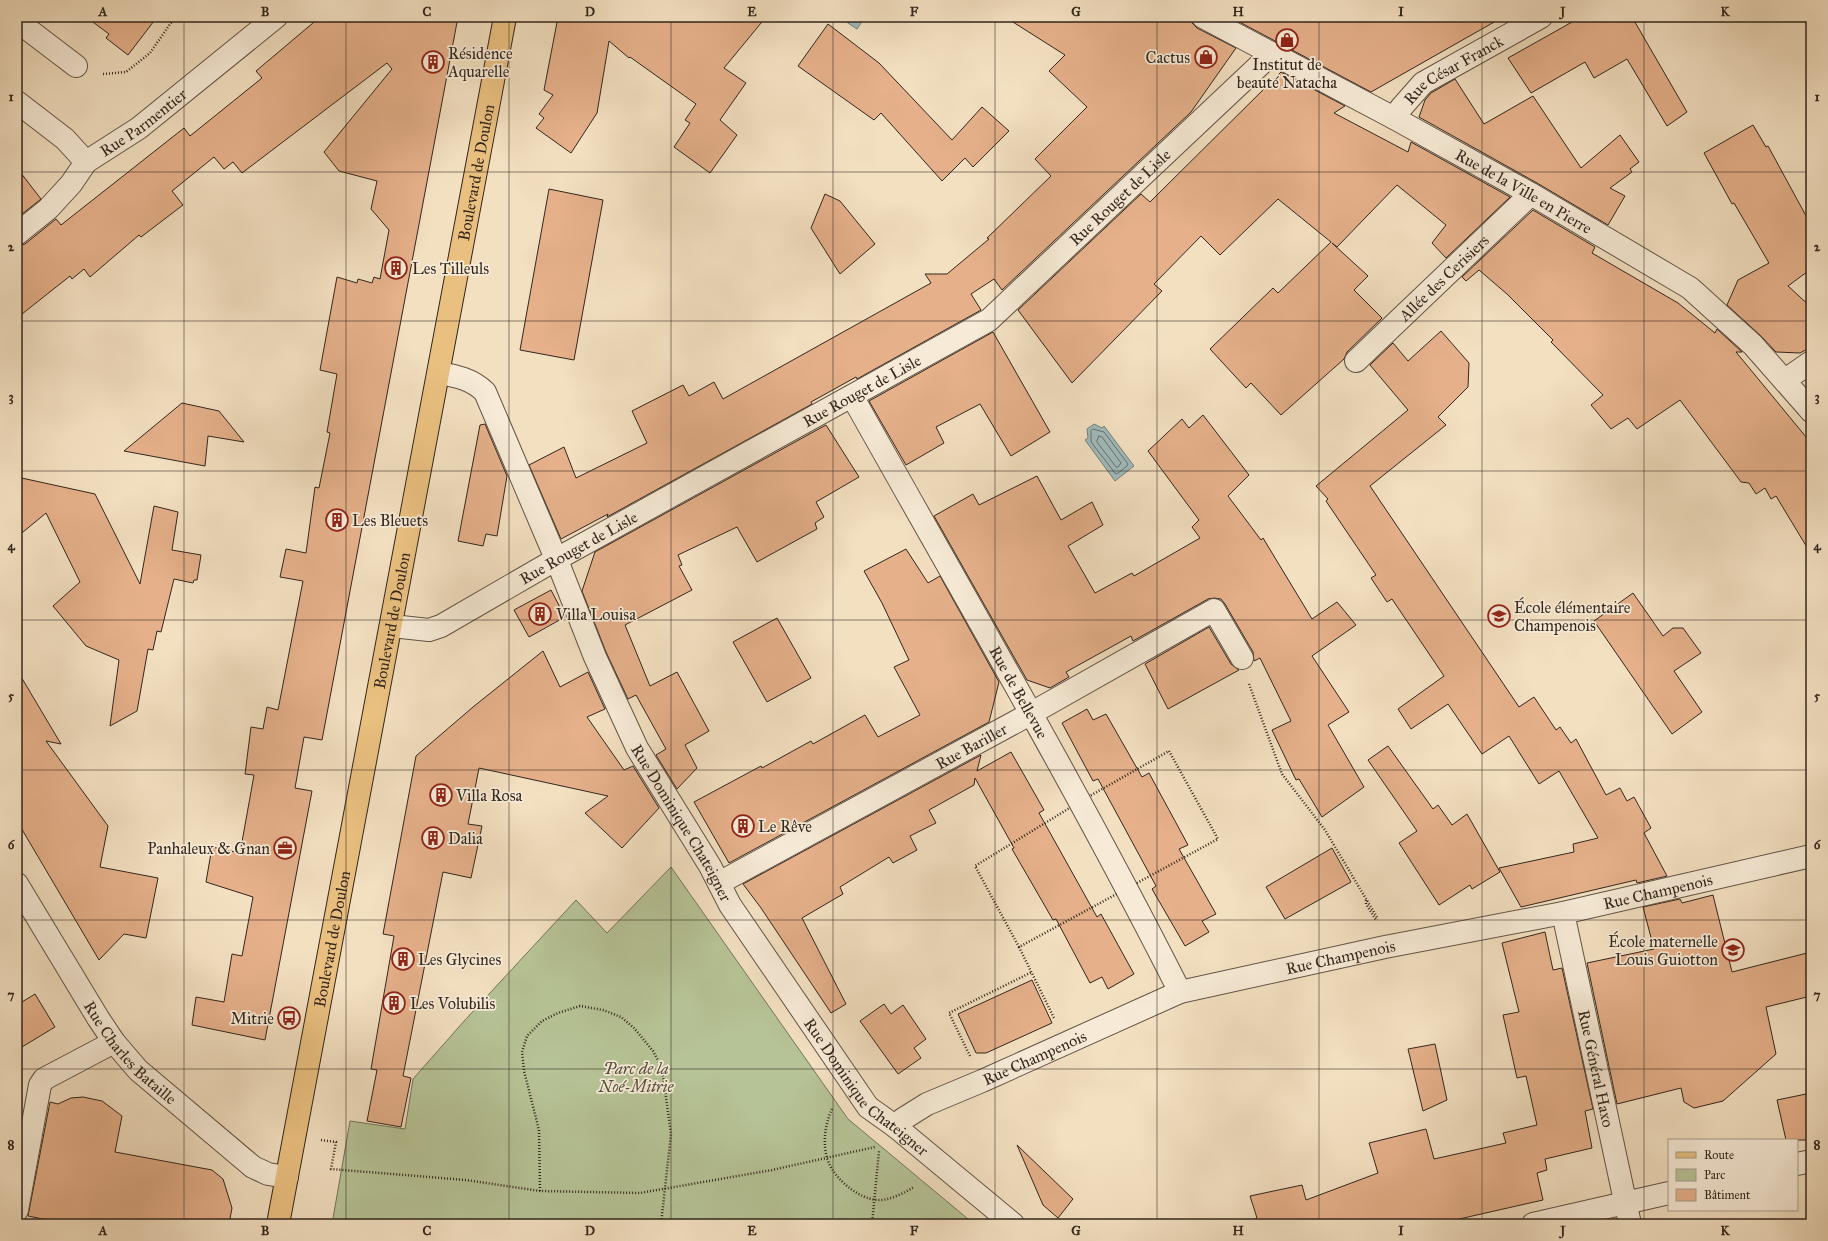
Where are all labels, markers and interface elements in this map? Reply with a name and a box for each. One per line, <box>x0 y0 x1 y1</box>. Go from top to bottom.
text: A <box>98 4 108 20</box>
text: B <box>261 4 270 20</box>
text: C <box>423 4 432 20</box>
text: D <box>585 4 595 20</box>
text: E <box>747 4 757 20</box>
text: F <box>910 4 919 20</box>
text: G <box>1071 4 1081 20</box>
text: H <box>1232 4 1244 20</box>
text: I <box>1398 4 1404 20</box>
text: J <box>1558 4 1566 20</box>
text: K <box>1720 4 1730 20</box>
shop icon: Institut de beauté Natacha <box>1274 27 1300 53</box>
street label: Rue César Franck <box>1400 31 1507 108</box>
place label: Résidence Aquarelle <box>447 44 513 82</box>
shop icon: Cactus <box>1193 44 1219 70</box>
place label: Cactus <box>1146 48 1190 67</box>
building icon: Résidence Aquarelle <box>420 49 446 75</box>
place label: Institut de beauté Natacha <box>1237 55 1337 92</box>
street label: Rue Parmentier <box>96 85 190 161</box>
text: 1 <box>8 89 14 105</box>
text: 1 <box>1814 89 1820 105</box>
street label: Boulevard de Doulon <box>454 102 498 242</box>
street label: Rue Rouget de Lisle <box>1065 145 1175 249</box>
street label: Rue de la Ville en Pierre <box>1452 145 1596 238</box>
street label: Allée des Cerisiers <box>1394 231 1493 326</box>
text: 2 <box>8 239 15 255</box>
text: 2 <box>1814 239 1821 255</box>
building icon: Les Tilleuls <box>383 255 409 281</box>
place label: Les Tilleuls <box>412 259 489 278</box>
street label: Rue Rouget de Lisle <box>800 350 925 431</box>
text: 3 <box>8 389 14 405</box>
text: 3 <box>1814 389 1820 405</box>
building icon: Les Bleuets <box>324 507 350 533</box>
street label: Rue Rouget de Lisle <box>516 507 641 589</box>
place label: Les Bleuets <box>352 511 428 530</box>
text: 4 <box>7 538 15 554</box>
text: 4 <box>1813 538 1821 554</box>
street label: Boulevard de Doulon <box>370 550 414 691</box>
place label: École élémentaire Champenois <box>1514 596 1631 635</box>
building icon: Villa Louisa <box>527 601 553 627</box>
school or university icon: École élémentaire Champenois <box>1486 603 1512 629</box>
place label: Villa Louisa <box>555 605 636 624</box>
street label: Rue de Bellevue <box>985 643 1052 742</box>
text: 5 <box>8 688 15 704</box>
text: 5 <box>1814 688 1821 704</box>
street label: Rue Bariller <box>932 719 1011 774</box>
street label: Rue Dominique Chateigner <box>627 741 736 905</box>
building icon: Villa Rosa <box>428 782 454 808</box>
place label: Villa Rosa <box>455 786 523 805</box>
building icon: Le Rêve <box>730 813 756 839</box>
place label: Le Rêve <box>758 817 812 836</box>
building icon: Dalia <box>420 825 446 851</box>
place label: Dalia <box>448 829 483 848</box>
office icon: Panhaleux & Gnan <box>272 835 298 861</box>
text: 6 <box>8 837 16 853</box>
text: 6 <box>1814 837 1822 853</box>
place label: Panhaleux & Gnan <box>147 839 270 858</box>
street label: Boulevard de Doulon <box>310 869 354 1009</box>
street label: Rue Champenois <box>1601 870 1715 913</box>
place label: École maternelle Louis Guiotton <box>1608 930 1718 969</box>
street label: Rue Champenois <box>1284 936 1397 978</box>
school or university icon: École maternelle Louis Guiotton <box>1720 937 1746 963</box>
building icon: Les Glycines <box>390 946 416 972</box>
place label: Les Glycines <box>418 950 501 969</box>
text: 7 <box>8 987 15 1003</box>
text: 7 <box>1814 987 1821 1003</box>
building icon: Les Volubilis <box>381 990 407 1016</box>
place label: Les Volubilis <box>410 994 496 1013</box>
street label: Rue Charles Bataille <box>80 997 181 1109</box>
bus stop icon: Mitrie <box>276 1005 302 1031</box>
street label: Rue Général Haxo <box>1574 1008 1618 1129</box>
place label: Mitrie <box>231 1009 274 1028</box>
street label: Rue Dominique Chateigner <box>800 1014 932 1160</box>
street label: Rue Champenois <box>980 1026 1090 1089</box>
park label: Parc de la Noé-Mitrie <box>598 1059 674 1096</box>
text: 8 <box>8 1137 15 1153</box>
text: 8 <box>1814 1137 1821 1153</box>
legend <box>1668 1139 1798 1211</box>
text: Route <box>1704 1148 1734 1162</box>
text: Parc <box>1704 1168 1725 1182</box>
text: Bâtiment <box>1704 1188 1751 1202</box>
text: A <box>98 1223 108 1239</box>
text: B <box>261 1223 270 1239</box>
text: C <box>423 1223 432 1239</box>
text: D <box>585 1223 595 1239</box>
text: E <box>747 1223 757 1239</box>
text: F <box>910 1223 919 1239</box>
text: G <box>1071 1223 1081 1239</box>
text: H <box>1232 1223 1244 1239</box>
text: I <box>1398 1223 1404 1239</box>
text: J <box>1558 1223 1566 1239</box>
text: K <box>1720 1223 1730 1239</box>

